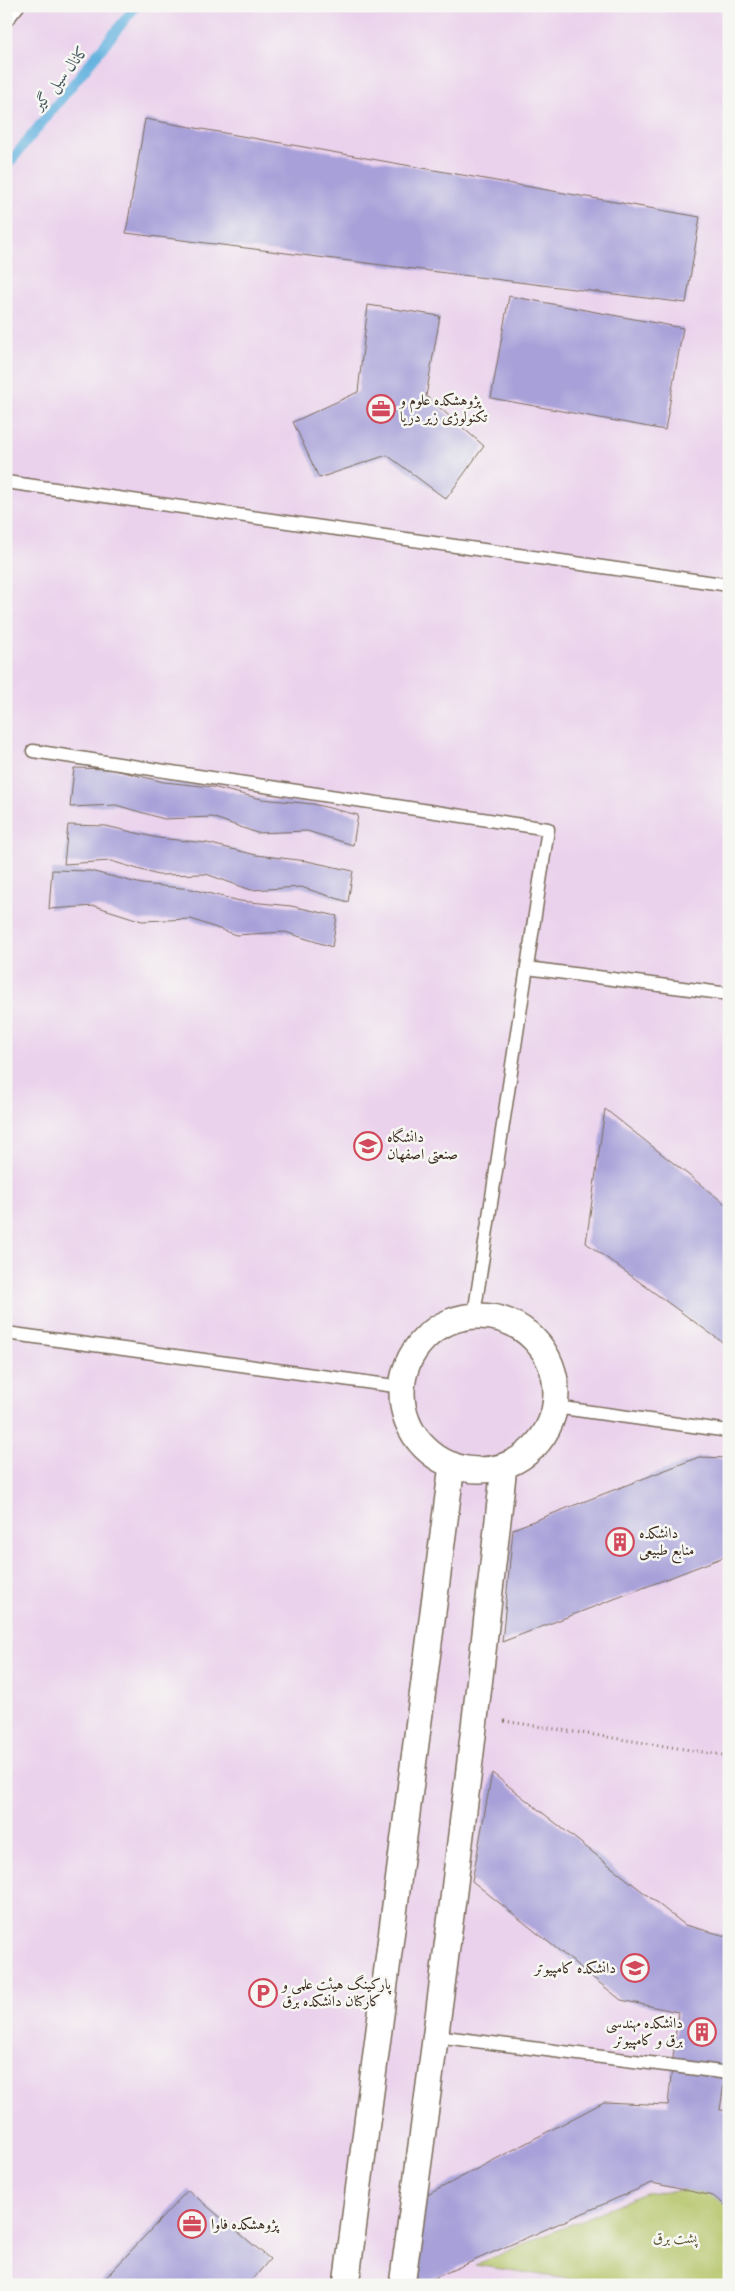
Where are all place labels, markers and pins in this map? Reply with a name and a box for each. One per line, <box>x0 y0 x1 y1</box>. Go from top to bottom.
place label: پژوهشکده علوم و تکنولوژی زیر دریا <box>398 391 488 427</box>
office icon: پژوهشکده علوم و تکنولوژی زیر دریا <box>366 394 396 424</box>
place label: دانشگاه صنعتی اصفهان <box>387 1127 458 1165</box>
school or university icon: دانشگاه صنعتی اصفهان <box>353 1131 383 1161</box>
place label: دانشکده منابع طبیعی <box>639 1524 694 1564</box>
building icon: دانشکده منابع طبیعی <box>605 1527 635 1557</box>
school or university icon: دانشکده کامپیوتر <box>620 1953 650 1983</box>
place label: دانشکده کامپیوتر <box>533 1959 616 1978</box>
place label: پارکینگ هیئت علمی و کارکنان دانشکده برق <box>280 1974 392 2011</box>
parking icon: پارکینگ هیئت علمی و کارکنان دانشکده برق <box>248 1978 278 2008</box>
place label: دانشکده مهندسی برق و کامپیوتر <box>606 2014 683 2050</box>
building icon: دانشکده مهندسی برق و کامپیوتر <box>687 2017 717 2047</box>
office icon: پژوهشکده فاوا <box>177 2209 207 2239</box>
place label: پژوهشکده فاوا <box>211 2215 280 2234</box>

